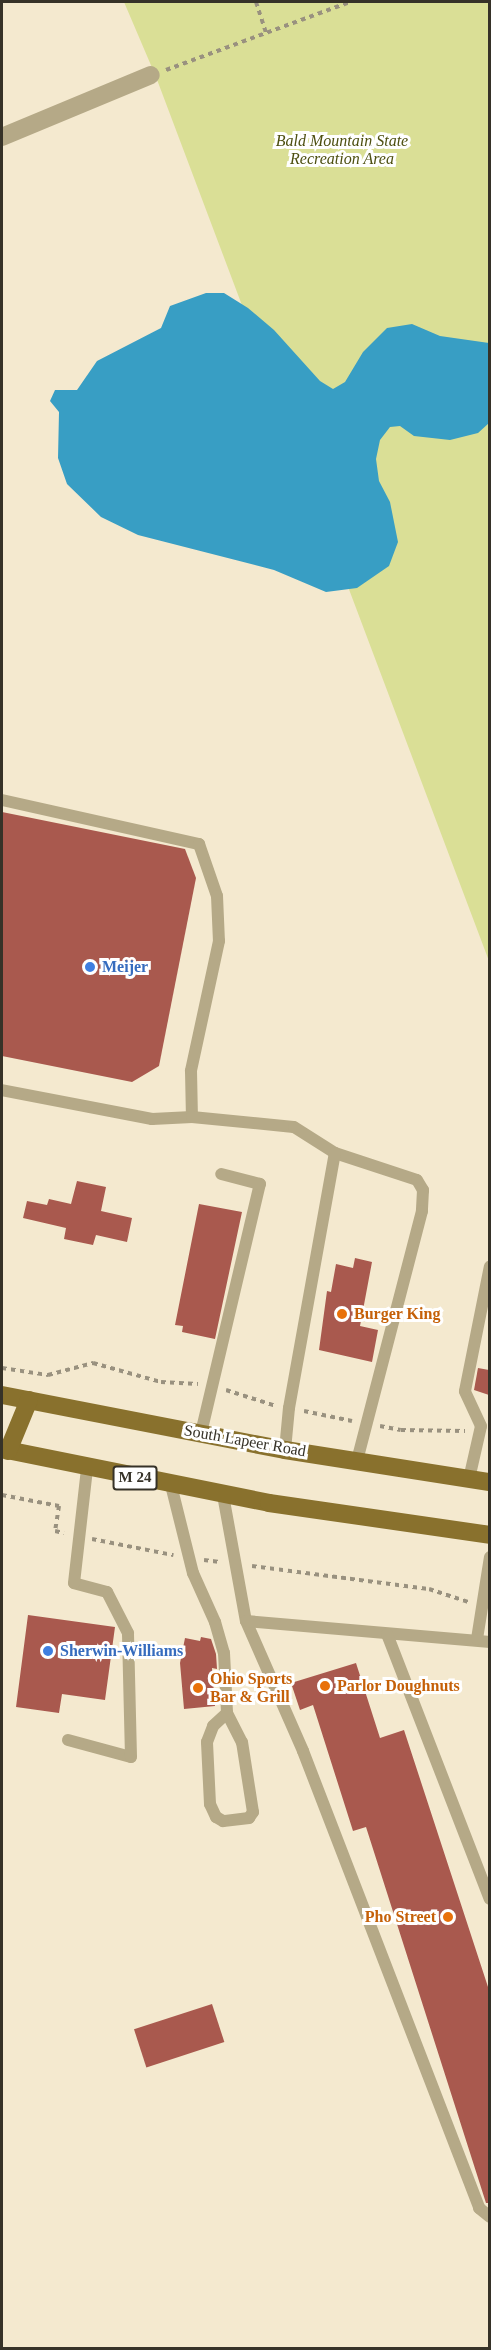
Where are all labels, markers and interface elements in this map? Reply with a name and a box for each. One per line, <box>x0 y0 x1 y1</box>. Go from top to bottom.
park label: Bald Mountain State Recreation Area <box>276 131 408 169</box>
place label: Meijer <box>102 957 148 977</box>
marker: Meijer <box>83 960 97 974</box>
place label: Burger King <box>354 1304 441 1324</box>
marker: Burger King <box>335 1307 349 1321</box>
street label: South Lapeer Road <box>183 1421 307 1461</box>
road number: M 24 <box>112 1466 158 1490</box>
place label: Sherwin-Williams <box>60 1641 183 1661</box>
marker: Sherwin-Williams <box>41 1644 55 1658</box>
place label: Ohio Sports Bar & Grill <box>210 1669 292 1707</box>
place label: Parlor Doughnuts <box>337 1676 460 1696</box>
marker: Parlor Doughnuts <box>318 1679 332 1693</box>
marker: Ohio Sports Bar & Grill <box>191 1681 205 1695</box>
place label: Pho Street <box>365 1907 436 1927</box>
marker: Pho Street <box>441 1910 455 1924</box>

